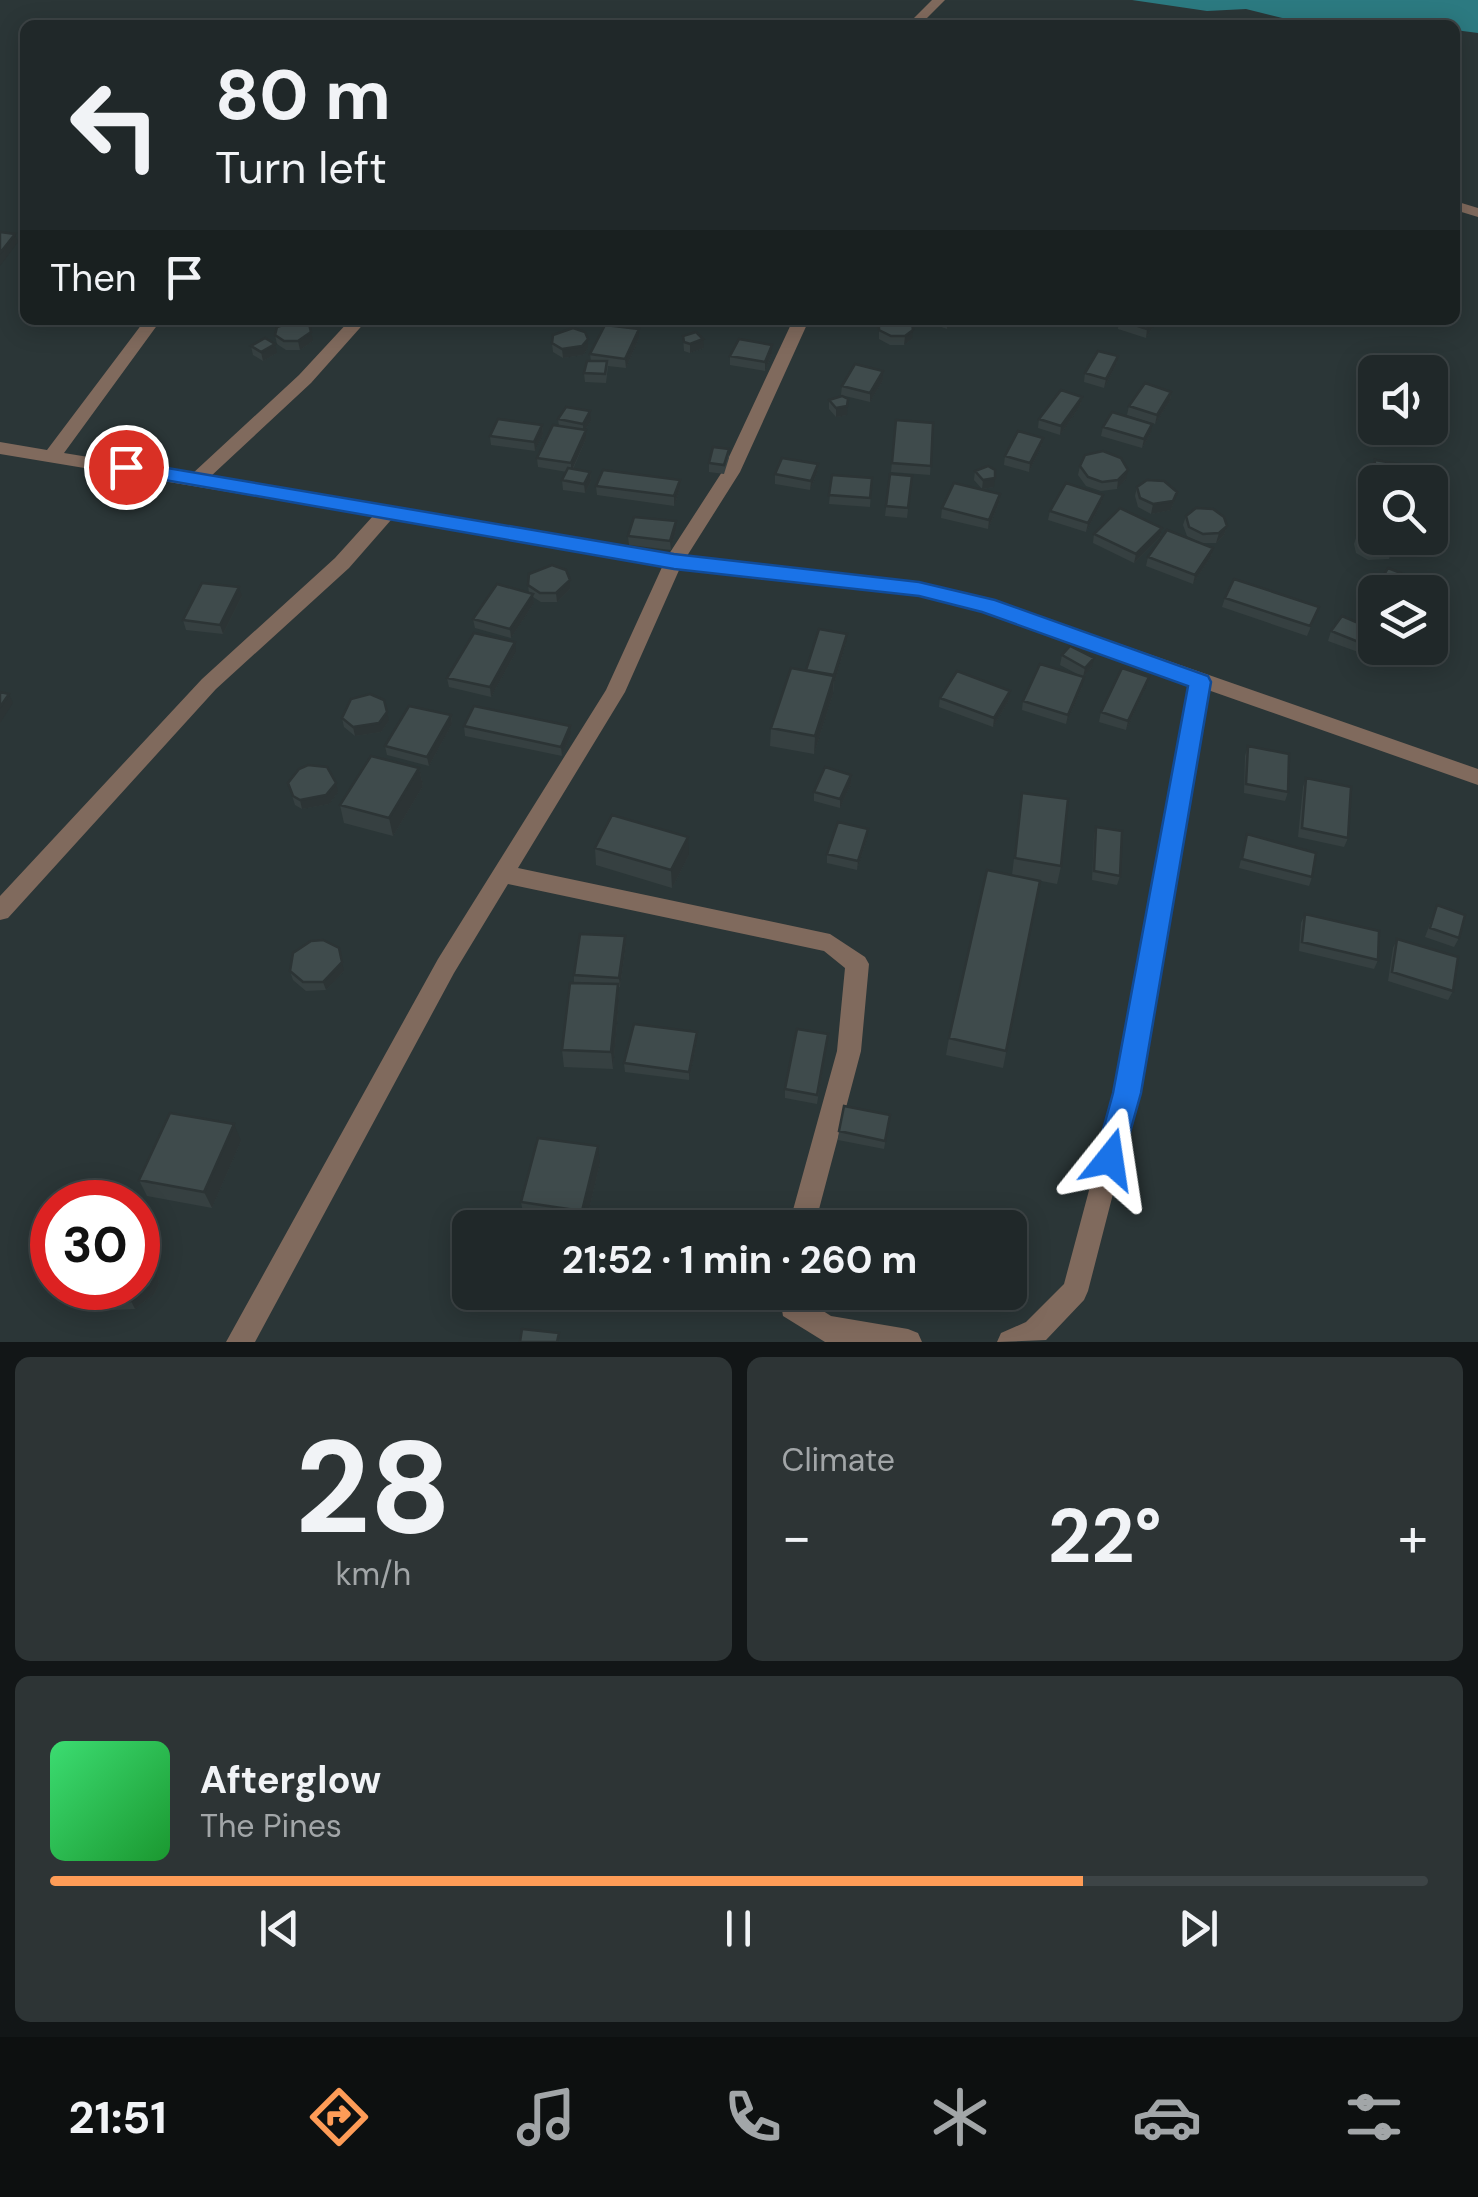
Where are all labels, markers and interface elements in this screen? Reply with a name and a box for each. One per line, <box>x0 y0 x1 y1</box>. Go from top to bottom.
text: 80 m <box>215 50 391 141</box>
icon: left <box>50 60 180 190</box>
text: Turn left <box>215 138 387 197</box>
icon: arrive <box>157 250 212 305</box>
text: Then <box>50 253 137 303</box>
map controls <box>1358 355 1448 665</box>
button: sound <box>1358 355 1448 445</box>
pin <box>84 425 169 510</box>
icon: arrive <box>99 440 154 495</box>
button: search <box>1358 465 1448 555</box>
button: layers <box>1358 575 1448 665</box>
position arrow <box>1058 1107 1162 1211</box>
speed limit sign: 30 <box>30 1180 160 1310</box>
text: 21:52 · 1 min · 260 m <box>562 1235 917 1285</box>
text: 28 <box>295 1403 451 1572</box>
text: Climate <box>782 1439 895 1481</box>
text: 22° <box>1048 1488 1162 1585</box>
text: − <box>782 1501 812 1573</box>
text: + <box>1398 1501 1428 1573</box>
text: km/h <box>335 1553 411 1595</box>
text: Afterglow <box>200 1755 381 1805</box>
text: The Pines <box>200 1805 342 1847</box>
icon: previous <box>252 1901 307 1956</box>
icon: pause <box>711 1901 766 1956</box>
icon: next <box>1171 1901 1226 1956</box>
icon: directions <box>304 2082 374 2152</box>
icon: music <box>511 2082 581 2152</box>
icon: phone <box>718 2082 788 2152</box>
icon: climate <box>925 2082 995 2152</box>
icon: car <box>1132 2082 1202 2152</box>
icon: filters <box>1339 2082 1409 2152</box>
text: 21:51 <box>69 2088 167 2147</box>

